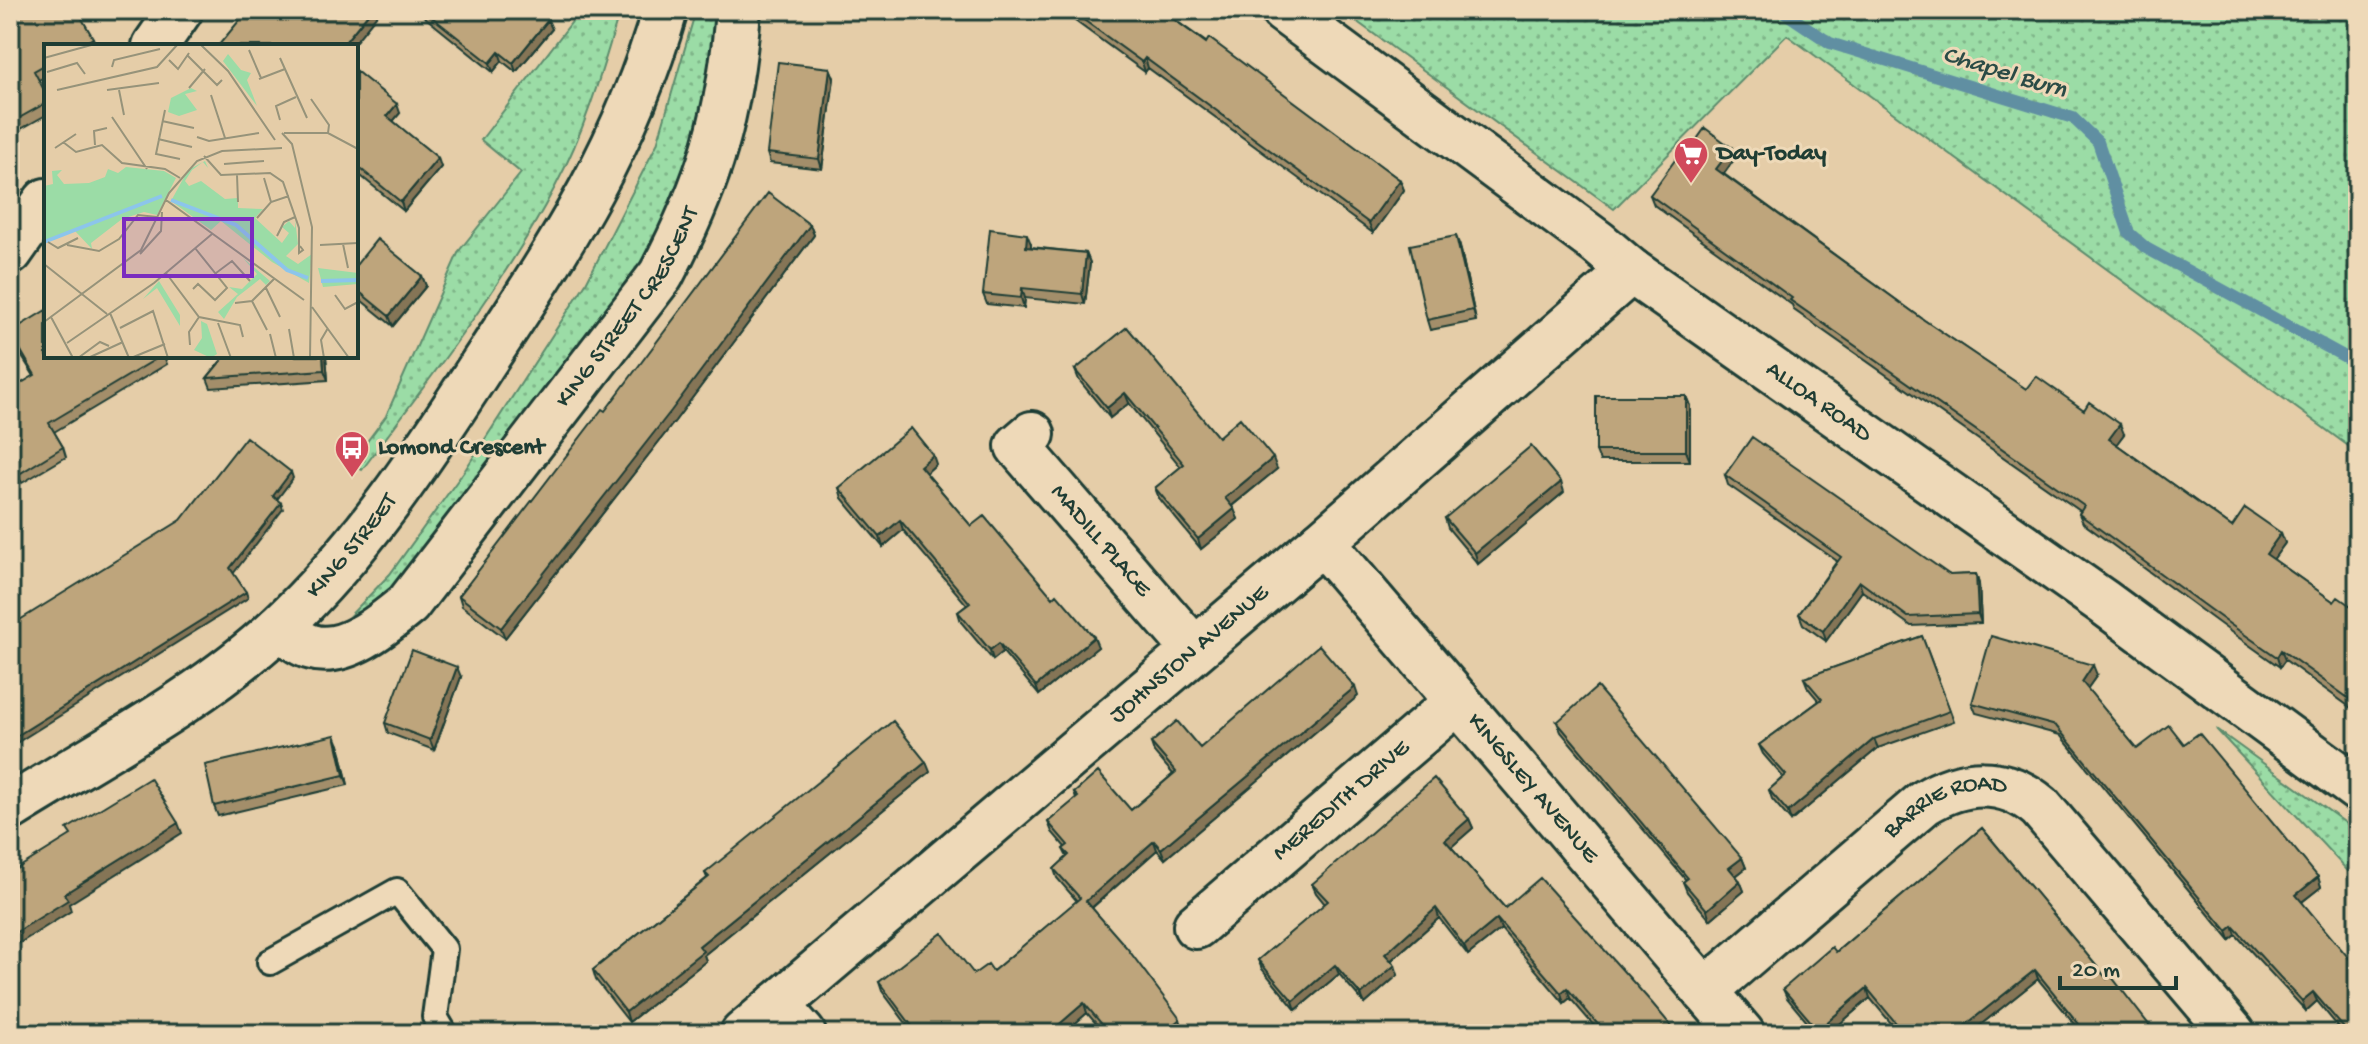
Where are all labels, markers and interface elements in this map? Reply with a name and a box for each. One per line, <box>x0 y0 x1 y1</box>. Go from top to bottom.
water label: Chapel Burn <box>1938 41 2070 108</box>
inset map <box>44 44 358 358</box>
supermarket icon: Day-Today <box>1672 135 1710 185</box>
place label: Day-Today <box>1715 140 1826 169</box>
street label: KING STREET CRESCENT <box>550 201 707 414</box>
street label: ALLOA ROAD <box>1760 355 1877 450</box>
bus stop icon: Lomond Crescent <box>333 429 371 479</box>
place label: Lomond Crescent <box>378 434 547 463</box>
street label: MADILL PLACE <box>1044 479 1158 604</box>
street label: KING STREET <box>301 487 405 605</box>
street label: JOHNSTON AVENUE <box>1104 578 1276 730</box>
street label: KINGSLEY AVENUE <box>1460 707 1605 870</box>
street label: MEREDITH DRIVE <box>1267 733 1417 868</box>
street label: BARRIE ROAD <box>1877 770 2010 846</box>
scale bar <box>2060 940 2176 990</box>
text: 20 m <box>2072 957 2120 986</box>

